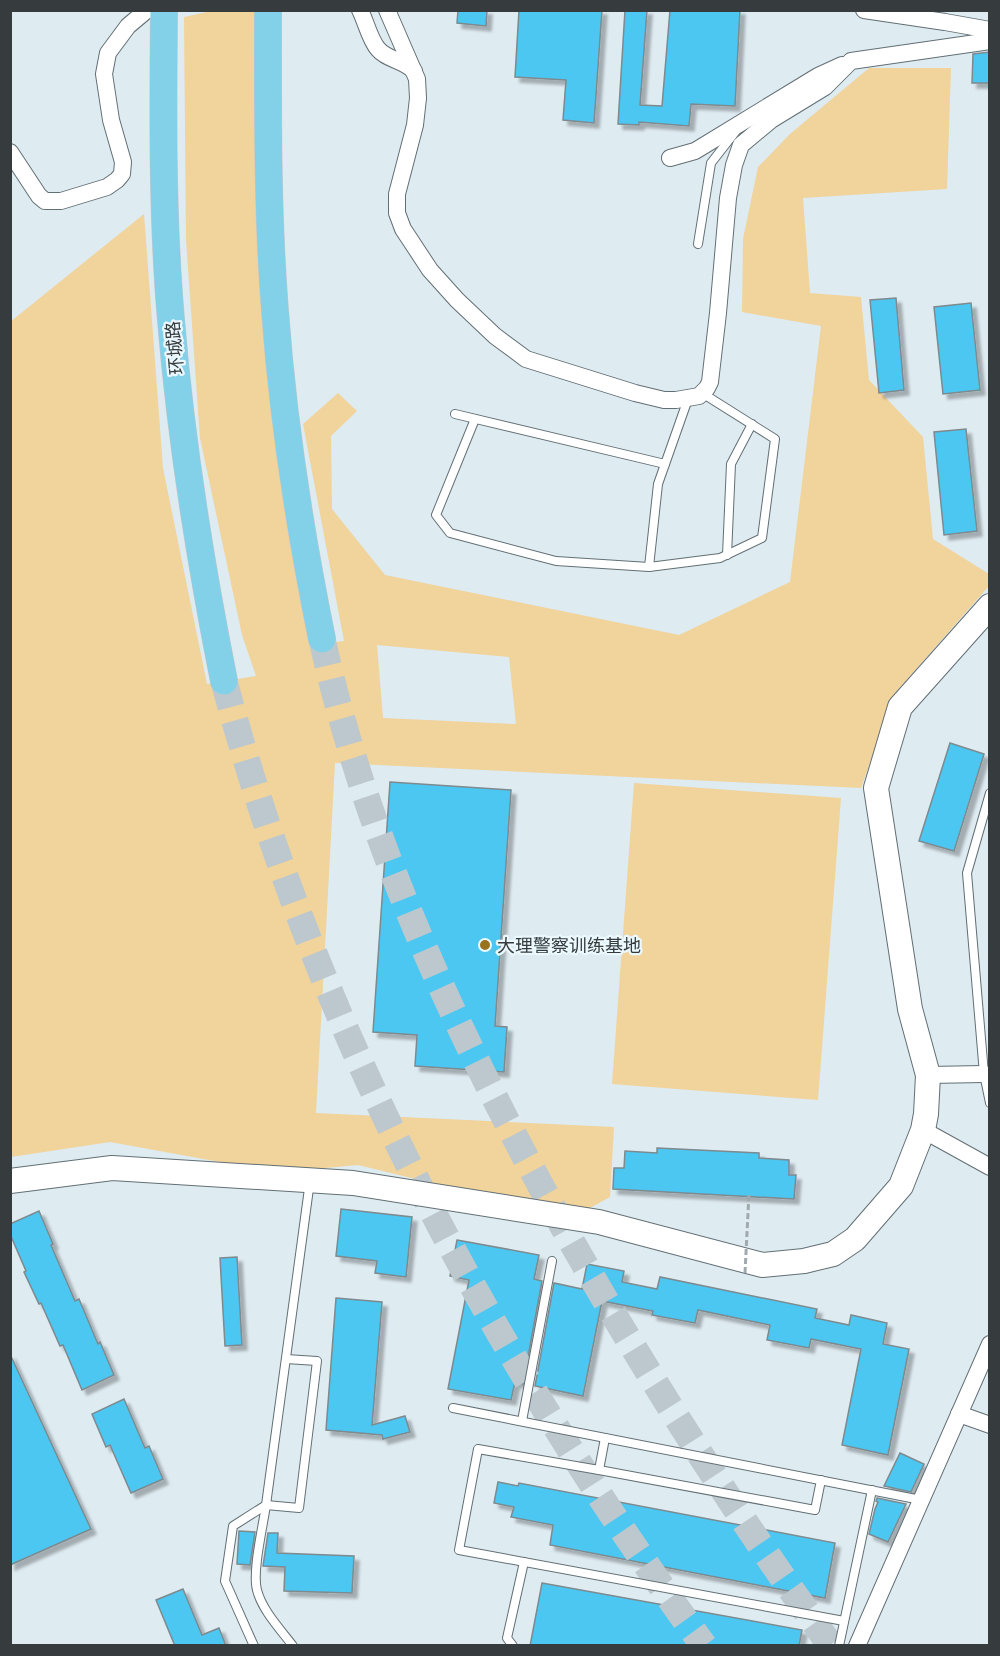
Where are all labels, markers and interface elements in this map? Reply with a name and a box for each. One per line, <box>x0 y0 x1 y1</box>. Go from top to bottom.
street label: 环城路 <box>160 320 188 376</box>
place label: 大理警察训练基地 <box>497 933 641 957</box>
marker: 大理警察训练基地 <box>478 938 492 952</box>

